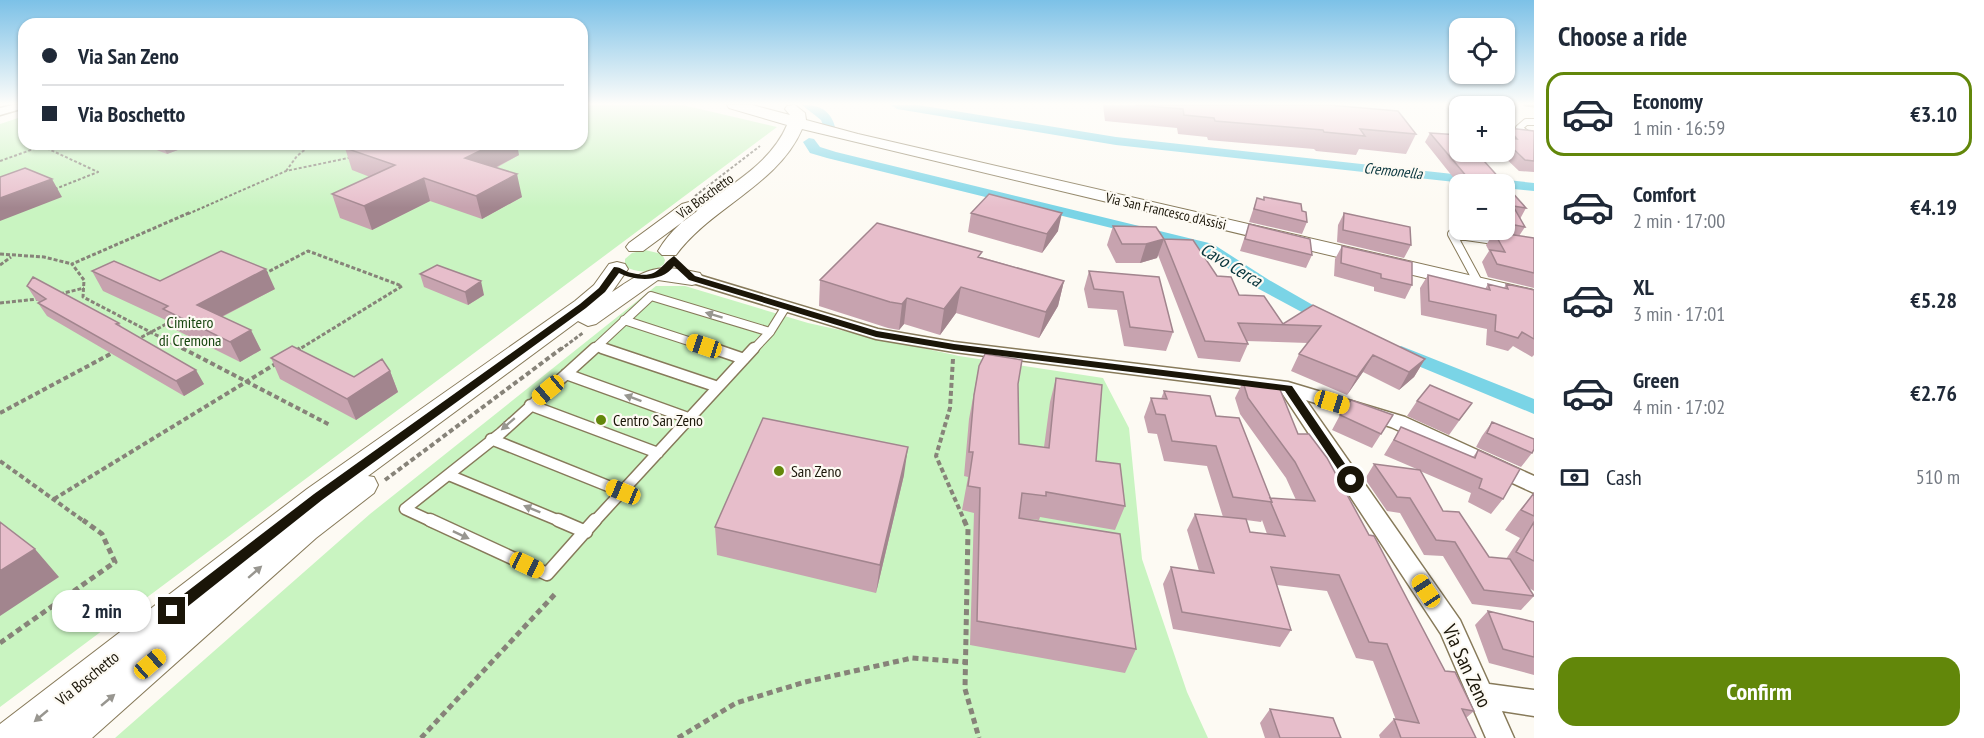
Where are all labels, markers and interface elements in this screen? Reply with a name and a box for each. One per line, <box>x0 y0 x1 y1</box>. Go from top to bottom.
map controls <box>1449 18 1515 240</box>
button: locate <box>1449 18 1515 84</box>
text: Choose a ride <box>1558 19 1687 53</box>
text: Via San Zeno <box>78 42 179 70</box>
icon: car <box>1561 87 1615 141</box>
text: Economy <box>1633 87 1703 115</box>
button: + <box>1449 96 1515 162</box>
text: Via Boschetto <box>78 100 185 128</box>
text: €3.10 <box>1910 100 1957 128</box>
text: 1 min · 16:59 <box>1633 115 1725 141</box>
water label: Cremonella <box>1363 158 1424 183</box>
street label: Via Boschetto <box>672 169 737 223</box>
button: − <box>1449 174 1515 240</box>
icon: car <box>1561 180 1615 234</box>
text: Comfort <box>1633 180 1696 208</box>
street label: Via San Francesco d'Assisi <box>1103 188 1228 234</box>
text: €4.19 <box>1910 193 1957 221</box>
text: 2 min · 17:00 <box>1633 208 1725 234</box>
water label: Cavo Cerca <box>1196 237 1267 292</box>
icon: car <box>1561 273 1615 327</box>
text: XL <box>1633 273 1654 301</box>
text: €5.28 <box>1910 286 1957 314</box>
text: 3 min · 17:01 <box>1633 301 1725 327</box>
one-way arrow <box>705 310 723 319</box>
park label: Cimitero di Cremona <box>159 312 221 350</box>
car <box>684 332 724 360</box>
icon: car <box>1561 366 1615 420</box>
text: Green <box>1633 366 1679 394</box>
car <box>528 372 568 408</box>
text: €2.76 <box>1910 379 1957 407</box>
car <box>1312 388 1352 416</box>
one-way arrow <box>624 393 642 403</box>
text: 4 min · 17:02 <box>1633 394 1725 420</box>
place label: Centro San Zeno <box>613 410 703 430</box>
marker: Centro San Zeno <box>594 413 608 427</box>
one-way arrow <box>501 417 516 431</box>
place label: San Zeno <box>791 461 841 481</box>
icon: cash <box>1558 461 1591 494</box>
text: Cash <box>1606 463 1642 491</box>
marker: San Zeno <box>772 464 786 478</box>
text: 510 m <box>1916 464 1960 490</box>
route start <box>1337 466 1364 493</box>
car <box>603 477 643 507</box>
one-way arrow <box>522 504 540 514</box>
one-way arrow <box>452 530 469 539</box>
car <box>507 549 547 581</box>
one-way arrow <box>247 566 262 579</box>
car <box>1408 571 1444 611</box>
callout: 2 min <box>52 590 151 632</box>
route end <box>158 597 185 624</box>
text: 2 min <box>81 598 122 624</box>
street label: Via San Zeno <box>1436 619 1498 712</box>
car <box>131 645 169 683</box>
street label: Via Boschetto <box>51 646 123 710</box>
button: Confirm <box>1558 657 1960 726</box>
one-way arrow <box>100 694 115 707</box>
one-way arrow <box>33 709 49 722</box>

